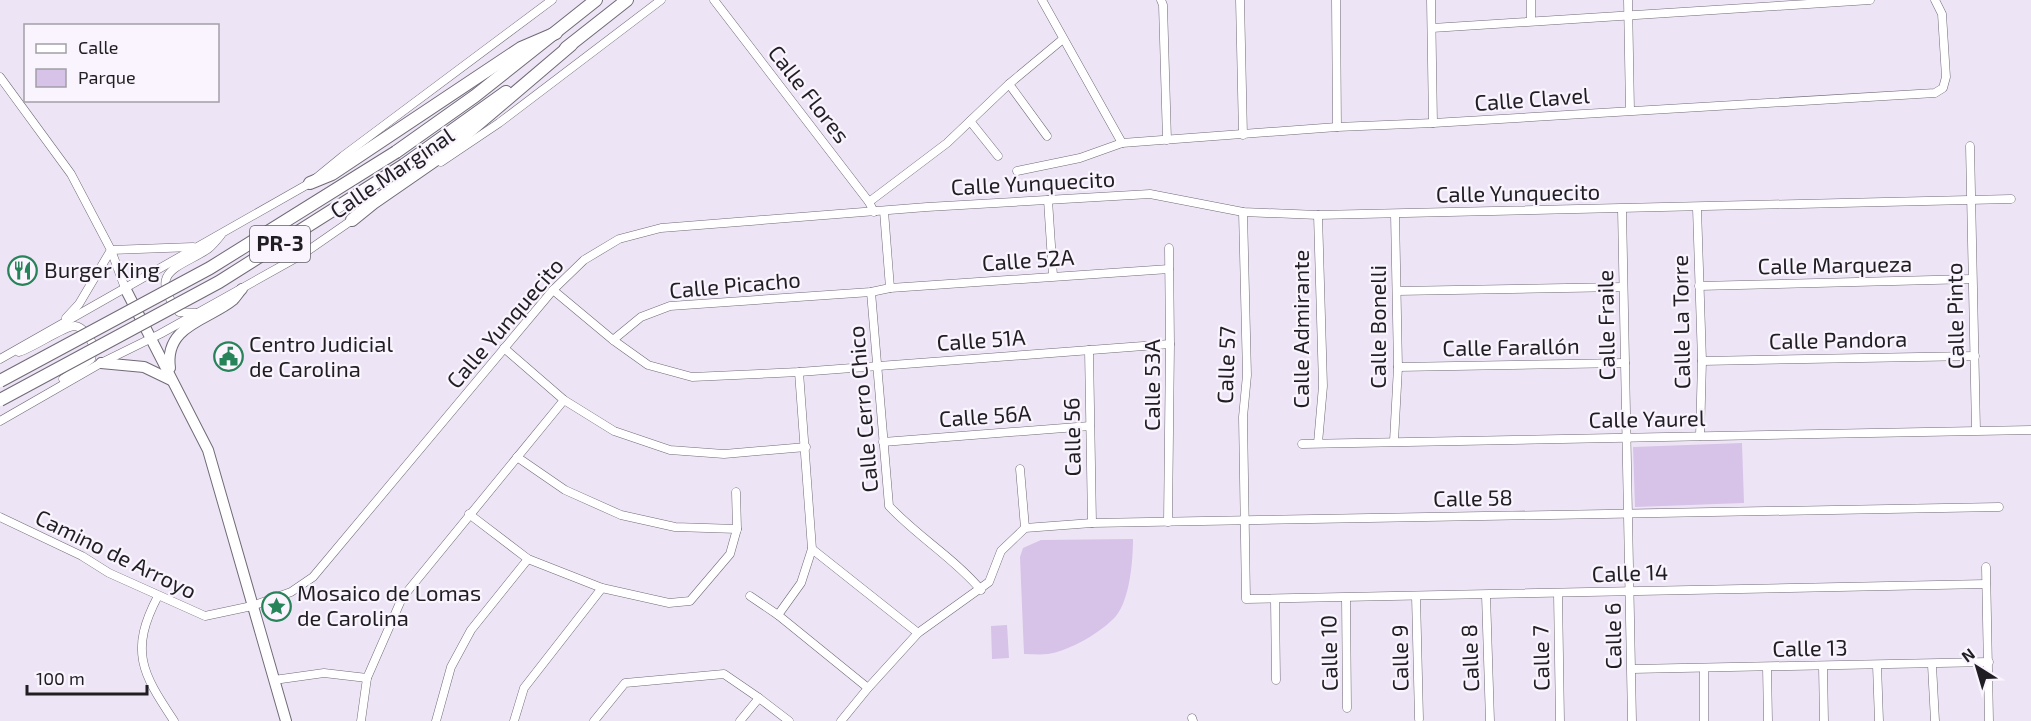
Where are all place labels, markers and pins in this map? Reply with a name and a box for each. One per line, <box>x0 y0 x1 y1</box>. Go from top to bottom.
restaurant icon: Burger King <box>7 254 39 286</box>
place label: Burger King <box>44 256 160 282</box>
place label: Centro Judicial de Carolina <box>249 330 393 381</box>
public building icon: Centro Judicial de Carolina <box>212 341 244 373</box>
place label: Mosaico de Lomas de Carolina <box>297 579 481 630</box>
place icon: Mosaico de Lomas de Carolina <box>260 590 292 622</box>

